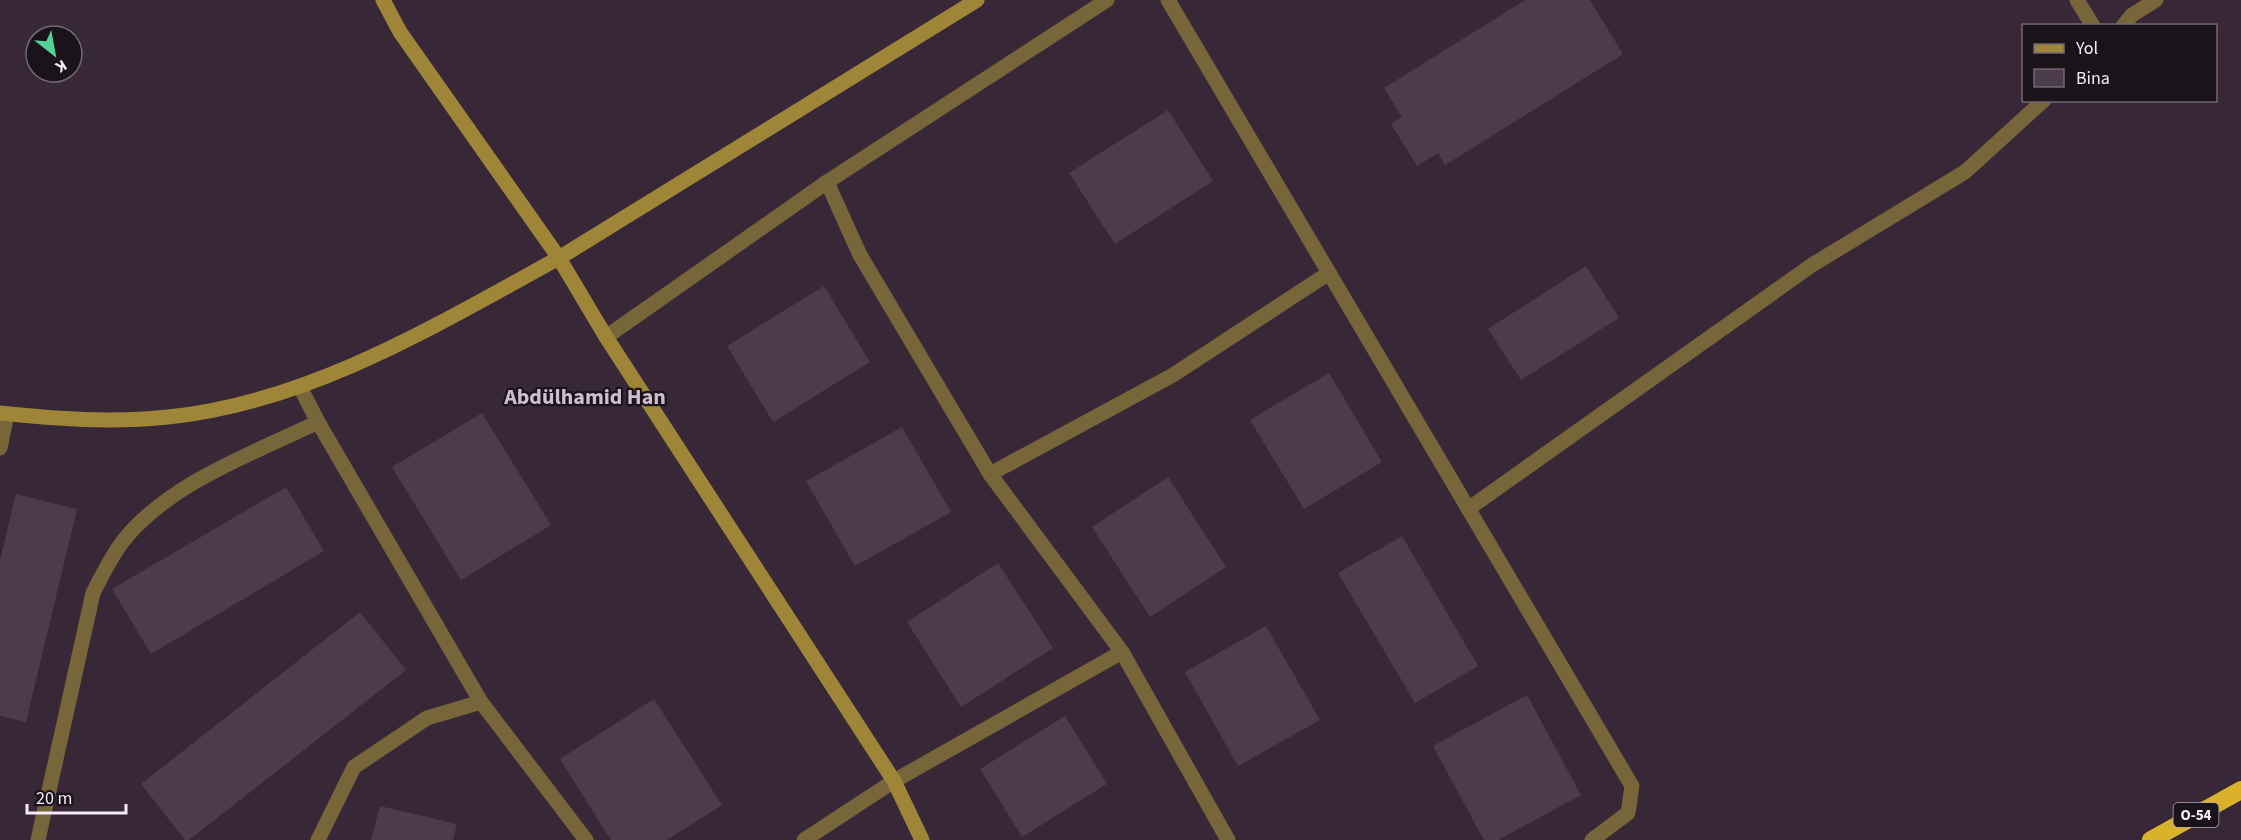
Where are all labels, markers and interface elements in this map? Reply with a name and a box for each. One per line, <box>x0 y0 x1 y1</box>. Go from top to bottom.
north arrow <box>24 24 84 84</box>
legend <box>2022 24 2217 102</box>
text: Yol <box>2075 36 2098 61</box>
text: K <box>51 54 71 78</box>
text: Bina <box>2076 66 2110 91</box>
district label: Abdülhamid Han <box>503 381 666 413</box>
scale bar <box>27 777 126 815</box>
text: 20 m <box>36 786 72 811</box>
road number: O-54 <box>2174 803 2218 827</box>

